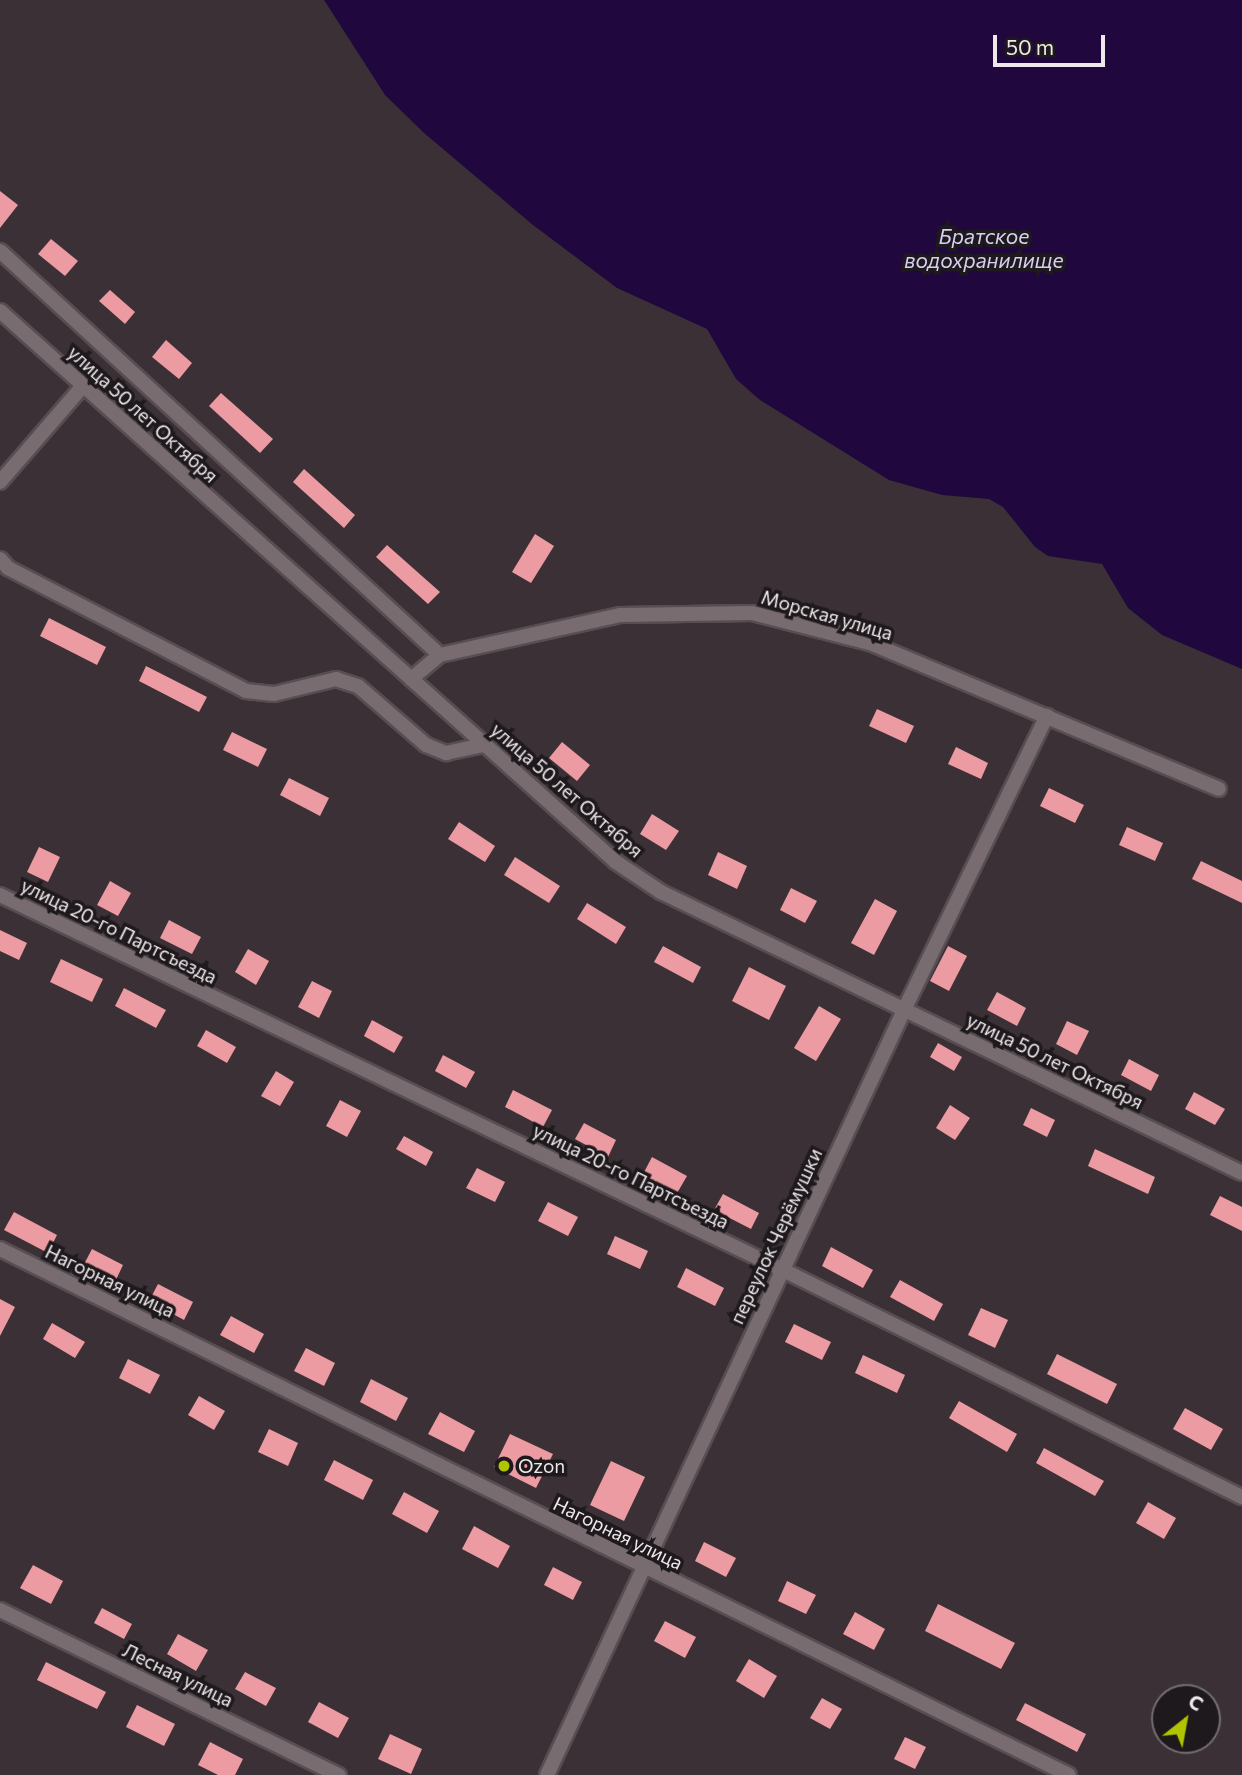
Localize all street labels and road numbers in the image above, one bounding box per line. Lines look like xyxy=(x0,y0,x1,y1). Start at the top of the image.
street label: улица 50 лет Октября xyxy=(64,341,222,487)
street label: Морская улица xyxy=(759,585,895,645)
street label: улица 50 лет Октября xyxy=(487,718,647,862)
street label: улица 20-го Партсъезда xyxy=(17,874,221,988)
street label: улица 50 лет Октября xyxy=(963,1008,1147,1114)
street label: улица 20-го Партсъезда xyxy=(529,1119,733,1233)
street label: переулок Черёмушки xyxy=(725,1145,827,1327)
street label: Нагорная улица xyxy=(42,1240,178,1322)
street label: Нагорная улица xyxy=(550,1492,686,1574)
street label: Лесная улица xyxy=(119,1638,237,1712)

